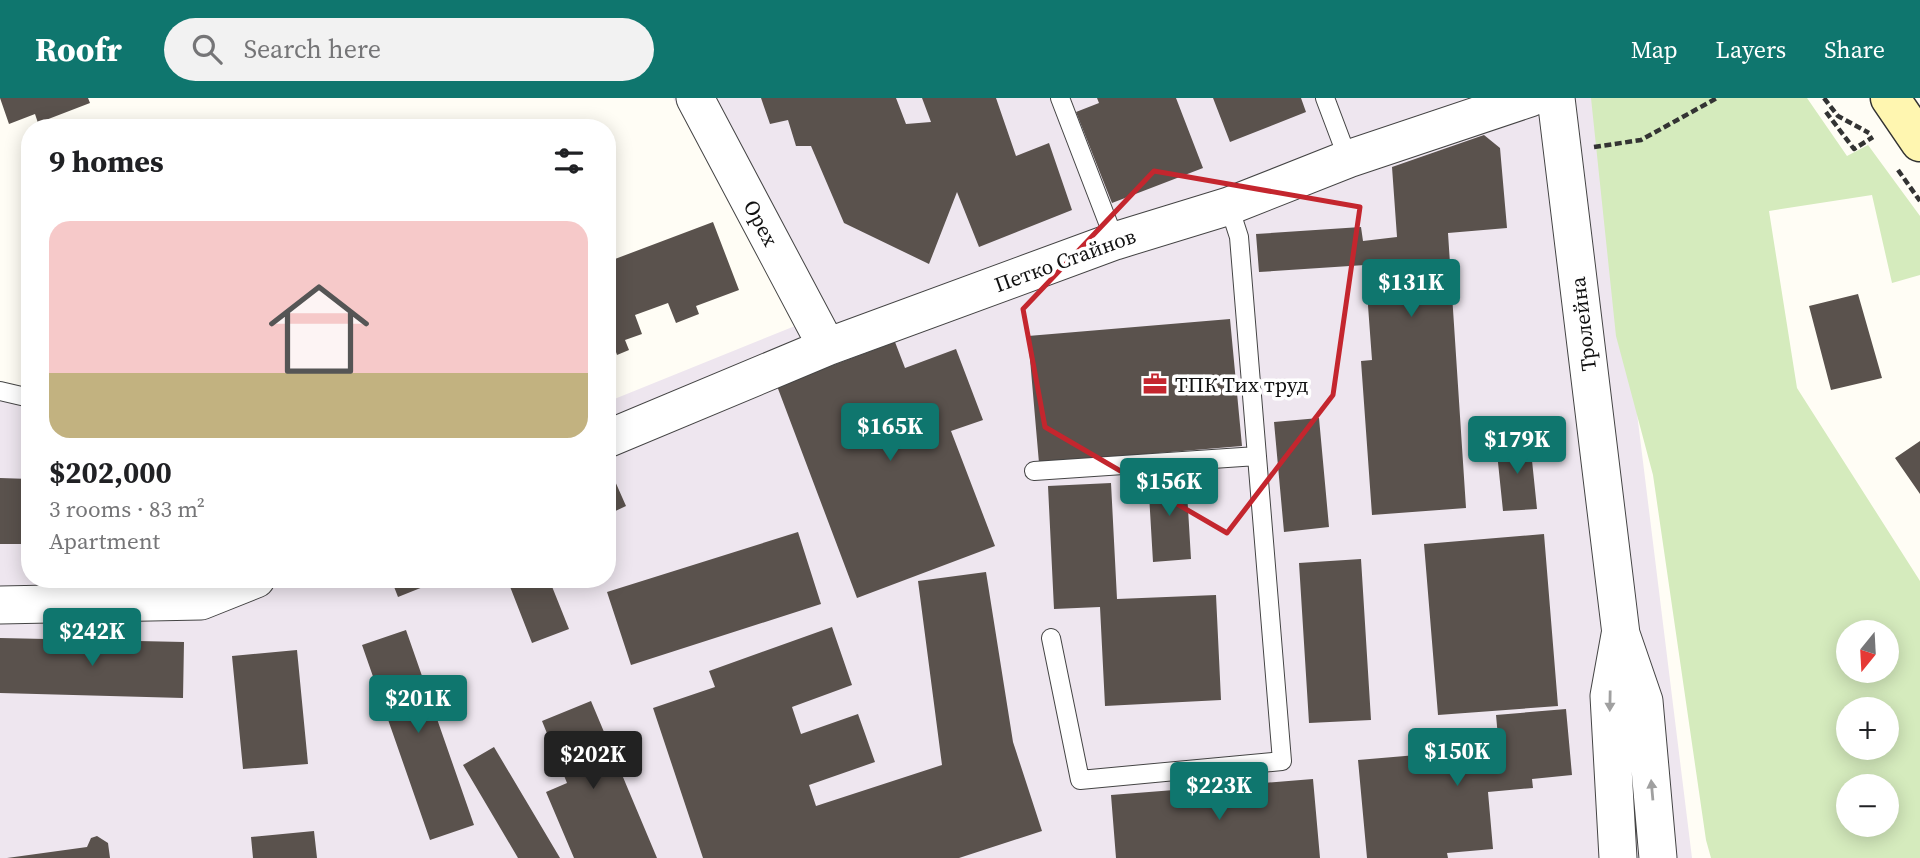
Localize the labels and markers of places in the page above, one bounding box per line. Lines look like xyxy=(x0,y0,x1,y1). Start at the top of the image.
pin: $131K xyxy=(1362,260,1460,319)
office icon: ТПК Тих труд xyxy=(1141,370,1169,398)
place label: ТПК Тих труд xyxy=(1175,370,1308,399)
pin: $165K xyxy=(841,404,939,463)
pin: $179K xyxy=(1468,416,1566,476)
pin: $156K xyxy=(1120,458,1218,518)
pin: $242K xyxy=(43,608,141,668)
pin: $201K xyxy=(369,676,467,735)
pin: $150K xyxy=(1408,728,1506,788)
pin: $202K xyxy=(544,732,642,791)
pin: $223K xyxy=(1170,762,1268,822)

